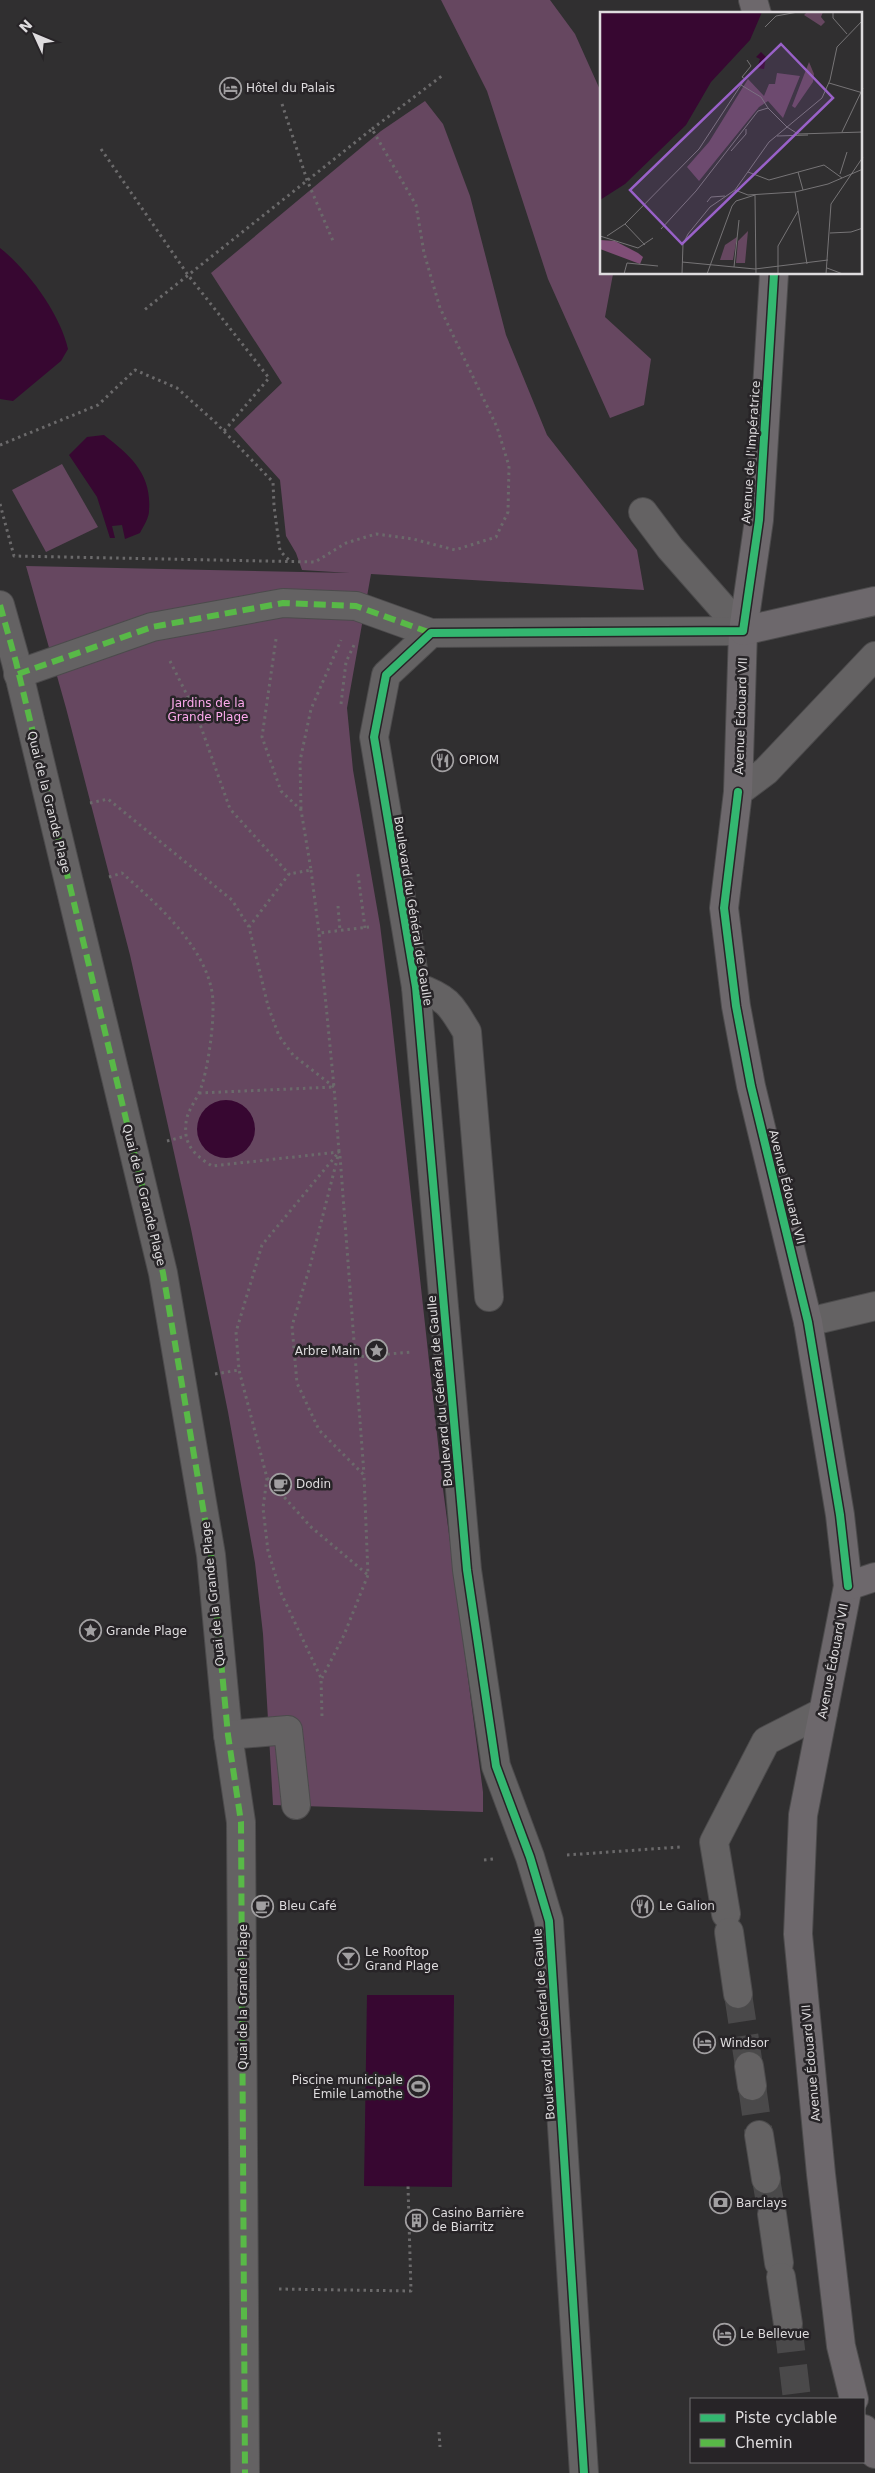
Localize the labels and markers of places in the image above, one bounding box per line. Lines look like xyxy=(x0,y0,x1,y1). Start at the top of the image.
hotel icon: Hôtel du Palais xyxy=(218,76,242,100)
place label: Hôtel du Palais xyxy=(246,81,335,95)
restaurant icon: OPIOM xyxy=(431,748,455,772)
place label: OPIOM xyxy=(459,753,499,767)
place icon: Arbre Main xyxy=(364,1339,388,1363)
place label: Arbre Main xyxy=(295,1344,360,1358)
cafe icon: Dodin xyxy=(268,1472,292,1496)
place label: Dodin xyxy=(296,1477,331,1491)
place icon: Grande Plage xyxy=(78,1619,102,1643)
place label: Grande Plage xyxy=(106,1624,187,1638)
cafe icon: Bleu Café xyxy=(251,1894,275,1918)
restaurant icon: Le Galion xyxy=(631,1894,655,1918)
place label: Bleu Café xyxy=(279,1899,337,1913)
place label: Le Galion xyxy=(659,1899,715,1913)
place label: Le Rooftop Grand Plage xyxy=(365,1945,439,1973)
bar icon: Le Rooftop Grand Plage xyxy=(337,1947,361,1971)
hotel icon: Windsor xyxy=(692,2031,716,2055)
place label: Windsor xyxy=(720,2036,769,2050)
place label: Piscine municipale Émile Lamothe xyxy=(292,2073,403,2101)
sports icon: Piscine municipale Émile Lamothe xyxy=(407,2075,431,2099)
bank icon: Barclays xyxy=(708,2191,732,2215)
place label: Barclays xyxy=(736,2196,787,2210)
place label: Casino Barrière de Biarritz xyxy=(432,2206,524,2234)
building icon: Casino Barrière de Biarritz xyxy=(404,2208,428,2232)
hotel icon: Le Bellevue xyxy=(712,2322,736,2346)
place label: Le Bellevue xyxy=(740,2327,809,2341)

